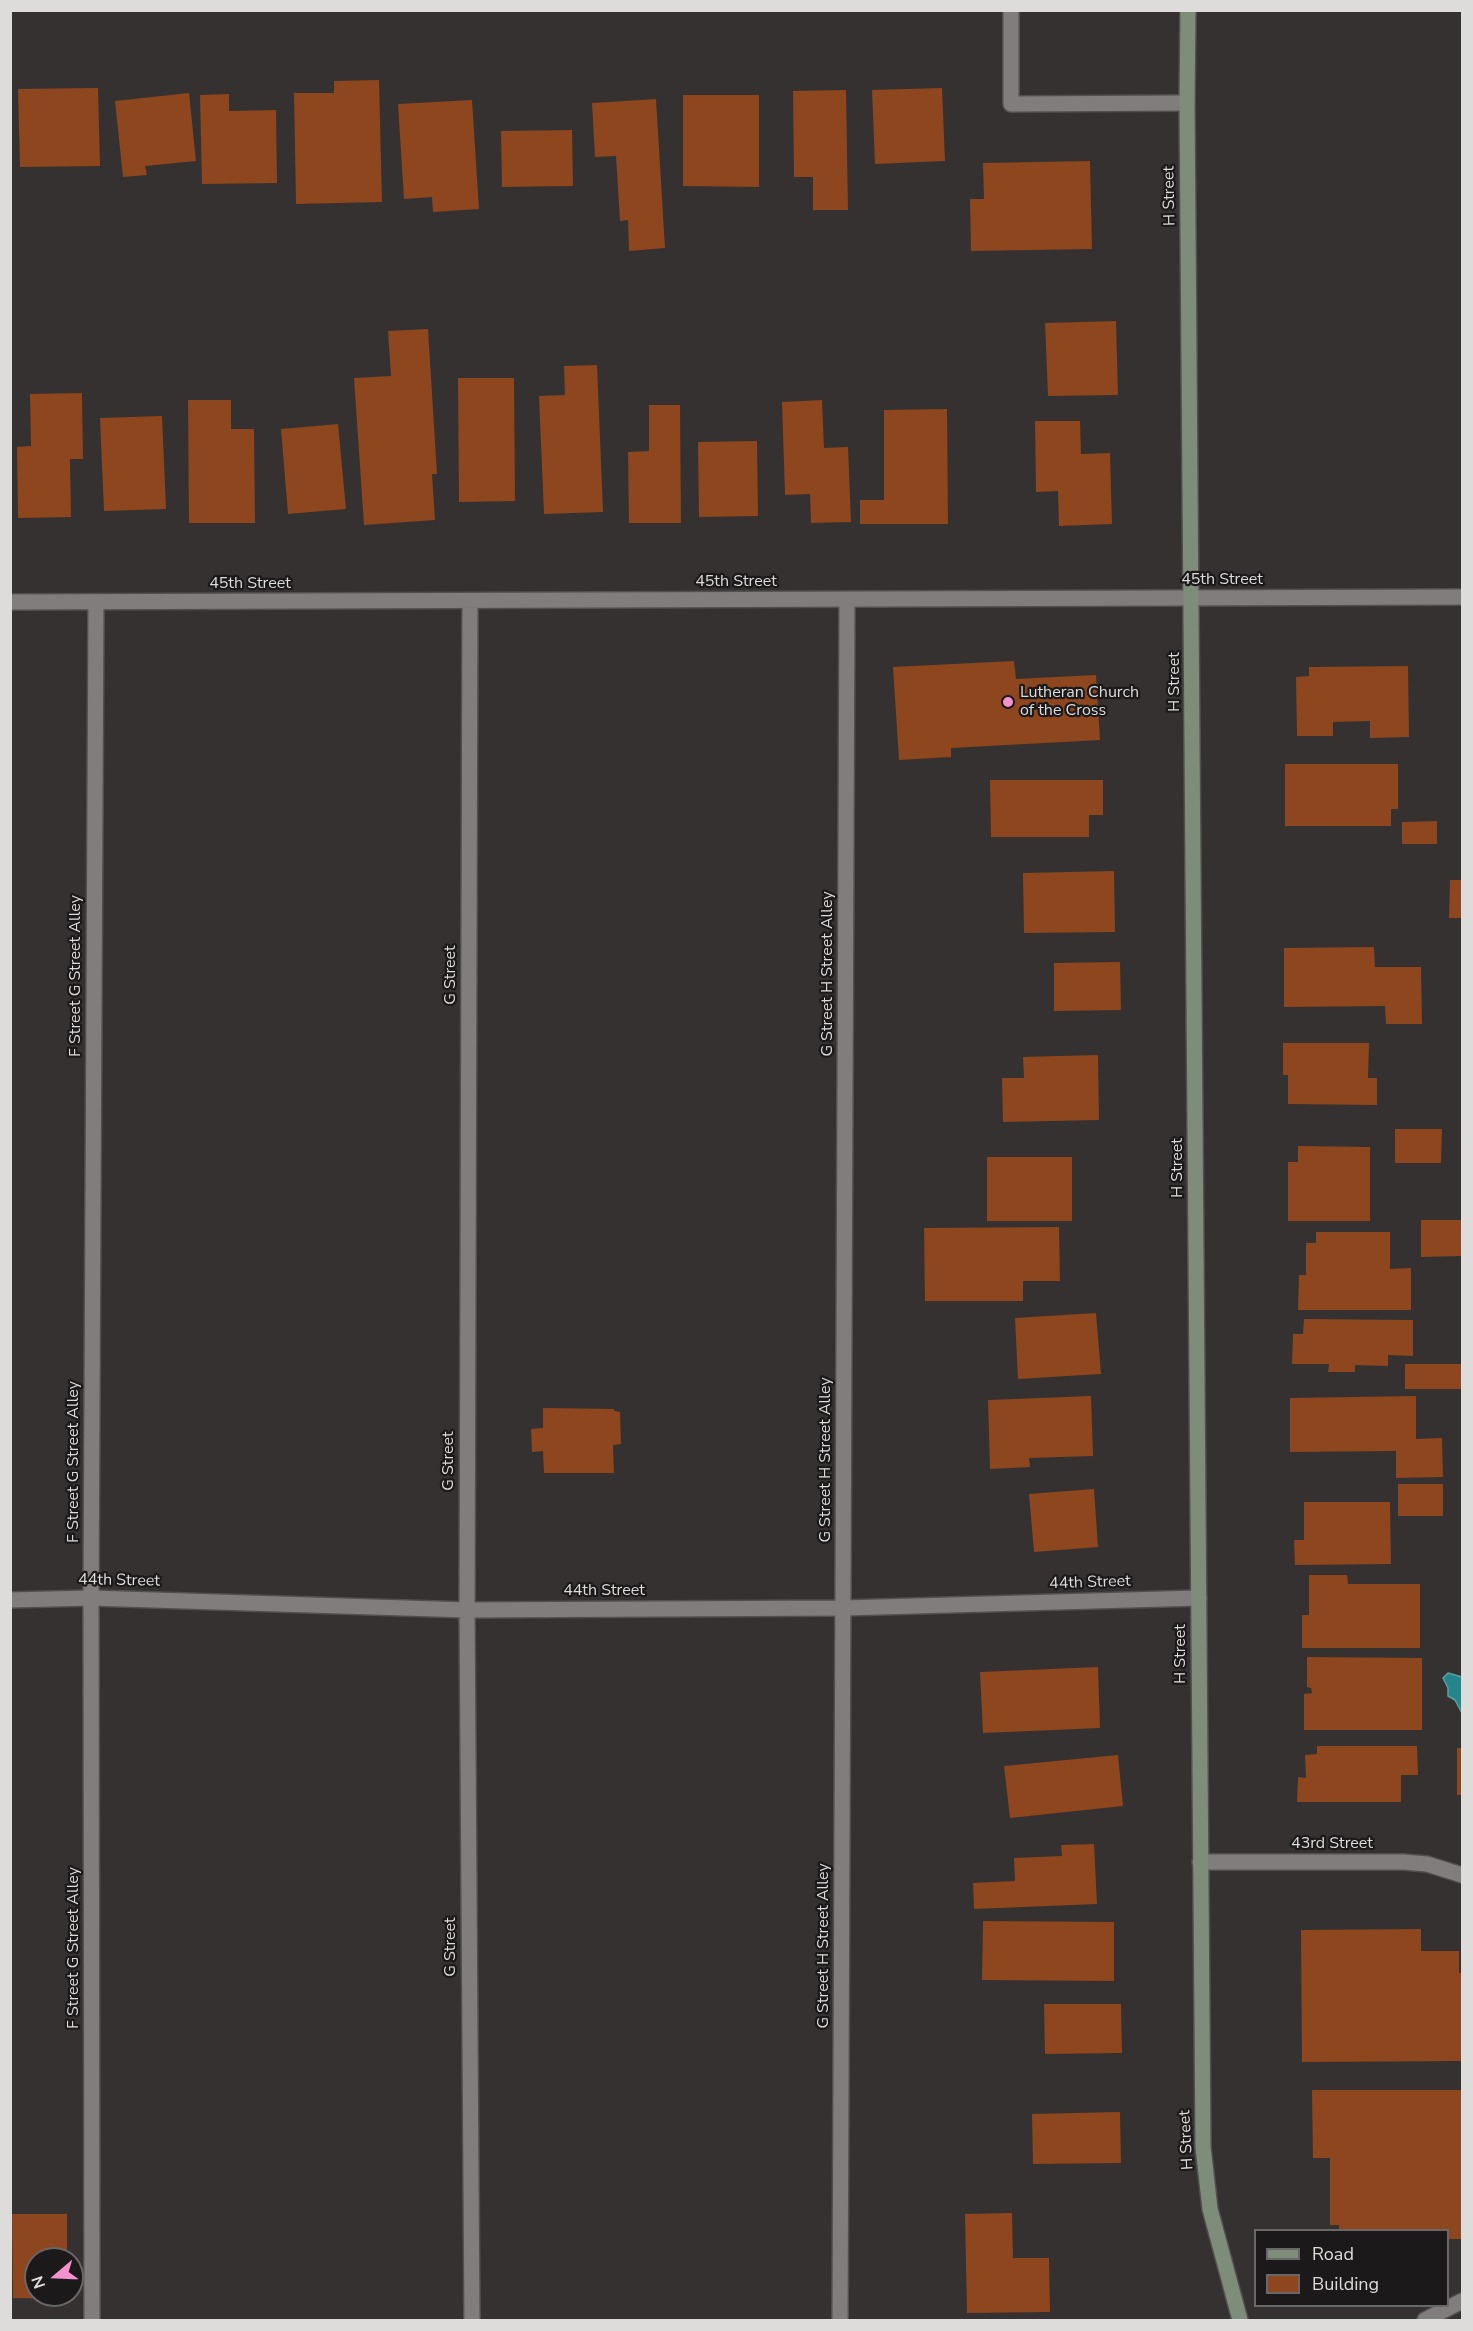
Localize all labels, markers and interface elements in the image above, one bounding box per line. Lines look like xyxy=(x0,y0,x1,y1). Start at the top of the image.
street label: H Street xyxy=(1160,166,1180,226)
street label: 45th Street xyxy=(1181,570,1263,590)
street label: 45th Street xyxy=(695,572,777,592)
street label: 45th Street xyxy=(209,574,291,594)
street label: H Street xyxy=(1165,652,1185,712)
place label: Lutheran Church of the Cross xyxy=(1020,683,1139,721)
marker: Lutheran Church of the Cross xyxy=(1001,695,1015,709)
street label: G Street H Street Alley xyxy=(818,891,838,1057)
street label: F Street G Street Alley xyxy=(66,895,86,1057)
street label: G Street xyxy=(441,945,461,1005)
street label: H Street xyxy=(1168,1138,1188,1198)
street label: G Street H Street Alley xyxy=(816,1377,836,1543)
street label: F Street G Street Alley xyxy=(64,1381,84,1543)
street label: G Street xyxy=(439,1431,459,1491)
street label: 44th Street xyxy=(78,1571,160,1591)
street label: 44th Street xyxy=(1049,1572,1131,1594)
street label: 44th Street xyxy=(563,1581,645,1601)
street label: H Street xyxy=(1171,1624,1191,1684)
street label: 43rd Street xyxy=(1291,1834,1373,1854)
street label: G Street H Street Alley xyxy=(814,1863,834,2029)
street label: F Street G Street Alley xyxy=(64,1867,84,2029)
street label: G Street xyxy=(441,1917,461,1977)
street label: H Street xyxy=(1176,2110,1198,2170)
legend xyxy=(1254,2229,1449,2307)
text: Road xyxy=(1312,2242,1354,2266)
north arrow xyxy=(24,2247,84,2307)
text: Building xyxy=(1312,2272,1379,2296)
text: N xyxy=(27,2273,51,2291)

